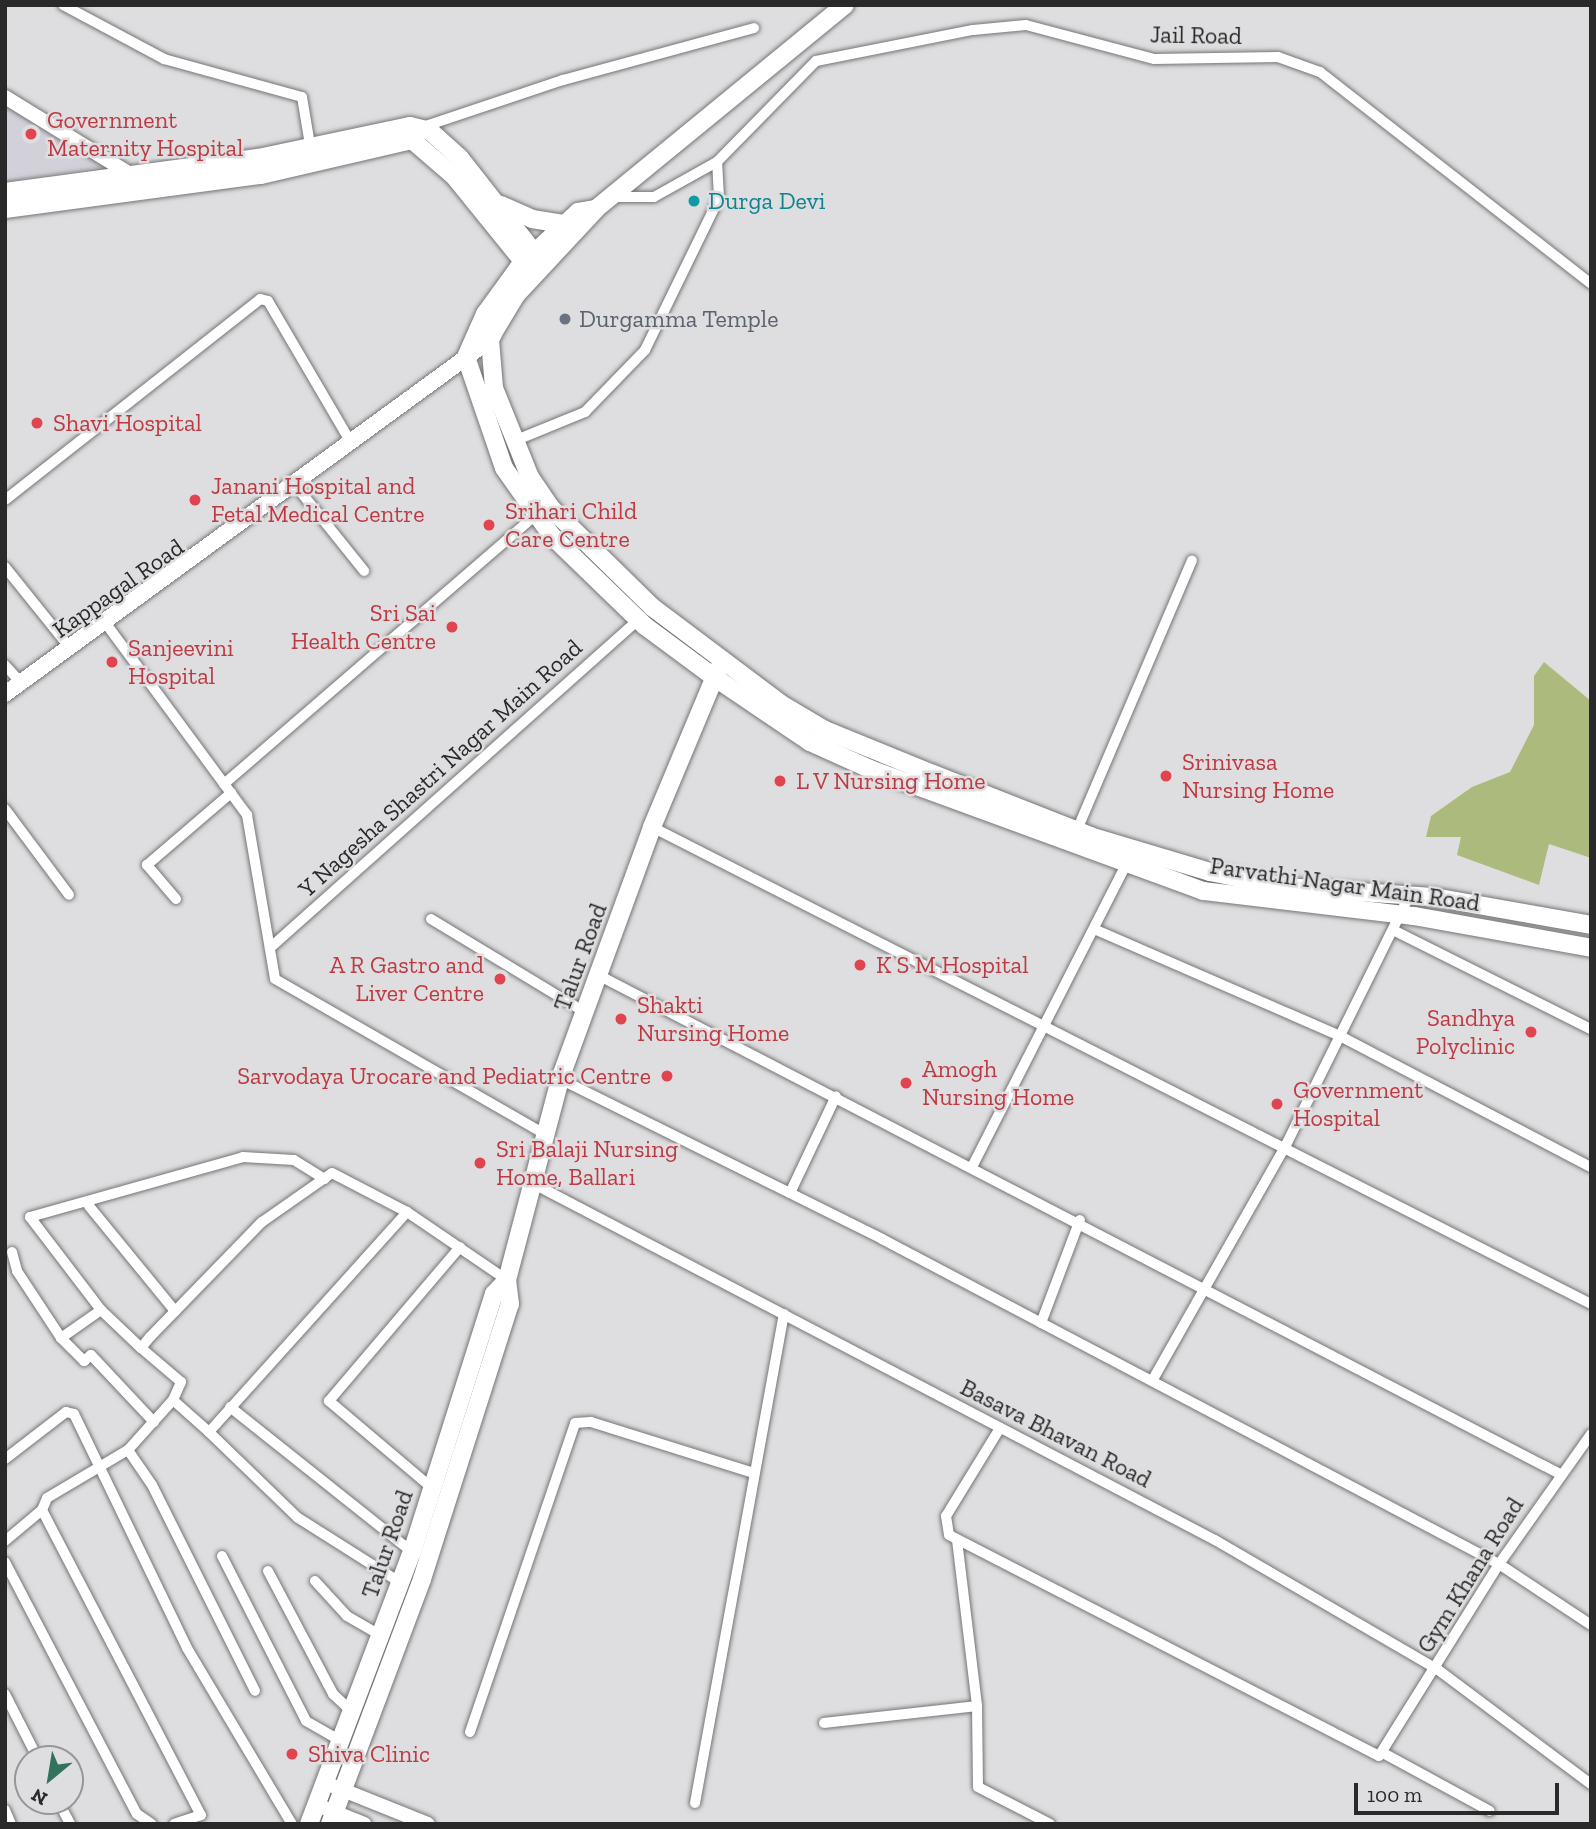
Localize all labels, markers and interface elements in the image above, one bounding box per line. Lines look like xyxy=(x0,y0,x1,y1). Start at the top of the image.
street label: Jail Road xyxy=(1150,20,1242,50)
place label: Government Maternity Hospital xyxy=(47,106,244,162)
marker: Government Maternity Hospital xyxy=(21,124,41,144)
place label: Durga Devi xyxy=(708,187,825,215)
marker: Durga Devi xyxy=(686,193,702,209)
place label: Durgamma Temple xyxy=(579,305,779,333)
marker: Durgamma Temple xyxy=(557,311,573,327)
place label: Shavi Hospital xyxy=(53,409,202,437)
marker: Shavi Hospital xyxy=(27,413,47,433)
place label: Janani Hospital and Fetal Medical Centre xyxy=(211,472,425,528)
marker: Janani Hospital and Fetal Medical Centre xyxy=(185,490,205,510)
place label: Srihari Child Care Centre xyxy=(505,497,637,553)
marker: Srihari Child Care Centre xyxy=(479,515,499,535)
street label: Kappagal Road xyxy=(47,532,189,644)
place label: Sri Sai Health Centre xyxy=(291,599,436,655)
marker: Sri Sai Health Centre xyxy=(442,617,462,637)
street label: Y Nagesha Shastri Nagar Main Road xyxy=(292,633,588,903)
place label: Sanjeevini Hospital xyxy=(128,634,234,690)
marker: Sanjeevini Hospital xyxy=(102,652,122,672)
place label: Srinivasa Nursing Home xyxy=(1182,748,1334,804)
marker: Srinivasa Nursing Home xyxy=(1156,766,1176,786)
place label: L V Nursing Home xyxy=(796,767,988,795)
marker: L V Nursing Home xyxy=(770,771,790,791)
street label: Parvathi Nagar Main Road xyxy=(1208,851,1482,917)
street label: Talur Road xyxy=(547,899,613,1015)
place label: A R Gastro and Liver Centre xyxy=(329,951,484,1007)
place label: K S M Hospital xyxy=(876,951,1029,979)
marker: K S M Hospital xyxy=(850,955,870,975)
marker: A R Gastro and Liver Centre xyxy=(490,969,510,989)
place label: Shakti Nursing Home xyxy=(637,991,789,1047)
place label: Sandhya Polyclinic xyxy=(1416,1004,1515,1060)
marker: Shakti Nursing Home xyxy=(611,1009,631,1029)
marker: Sandhya Polyclinic xyxy=(1521,1022,1541,1042)
place label: Amogh Nursing Home xyxy=(922,1055,1074,1111)
place label: Sarvodaya Urocare and Pediatric Centre xyxy=(237,1062,651,1090)
marker: Sarvodaya Urocare and Pediatric Centre xyxy=(657,1066,677,1086)
marker: Amogh Nursing Home xyxy=(896,1073,916,1093)
place label: Government Hospital xyxy=(1293,1076,1423,1132)
marker: Government Hospital xyxy=(1267,1094,1287,1114)
place label: Sri Balaji Nursing Home, Ballari xyxy=(496,1135,678,1191)
marker: Sri Balaji Nursing Home, Ballari xyxy=(470,1153,490,1173)
street label: Basava Bhavan Road xyxy=(956,1372,1156,1494)
street label: Talur Road xyxy=(355,1486,419,1602)
street label: Gym Khana Road xyxy=(1411,1492,1529,1658)
place label: Shiva Clinic xyxy=(308,1740,430,1768)
marker: Shiva Clinic xyxy=(282,1744,302,1764)
north arrow xyxy=(14,1745,84,1815)
scale bar xyxy=(1358,1770,1563,1814)
text: 100 m xyxy=(1367,1782,1422,1807)
text: N xyxy=(27,1783,51,1810)

